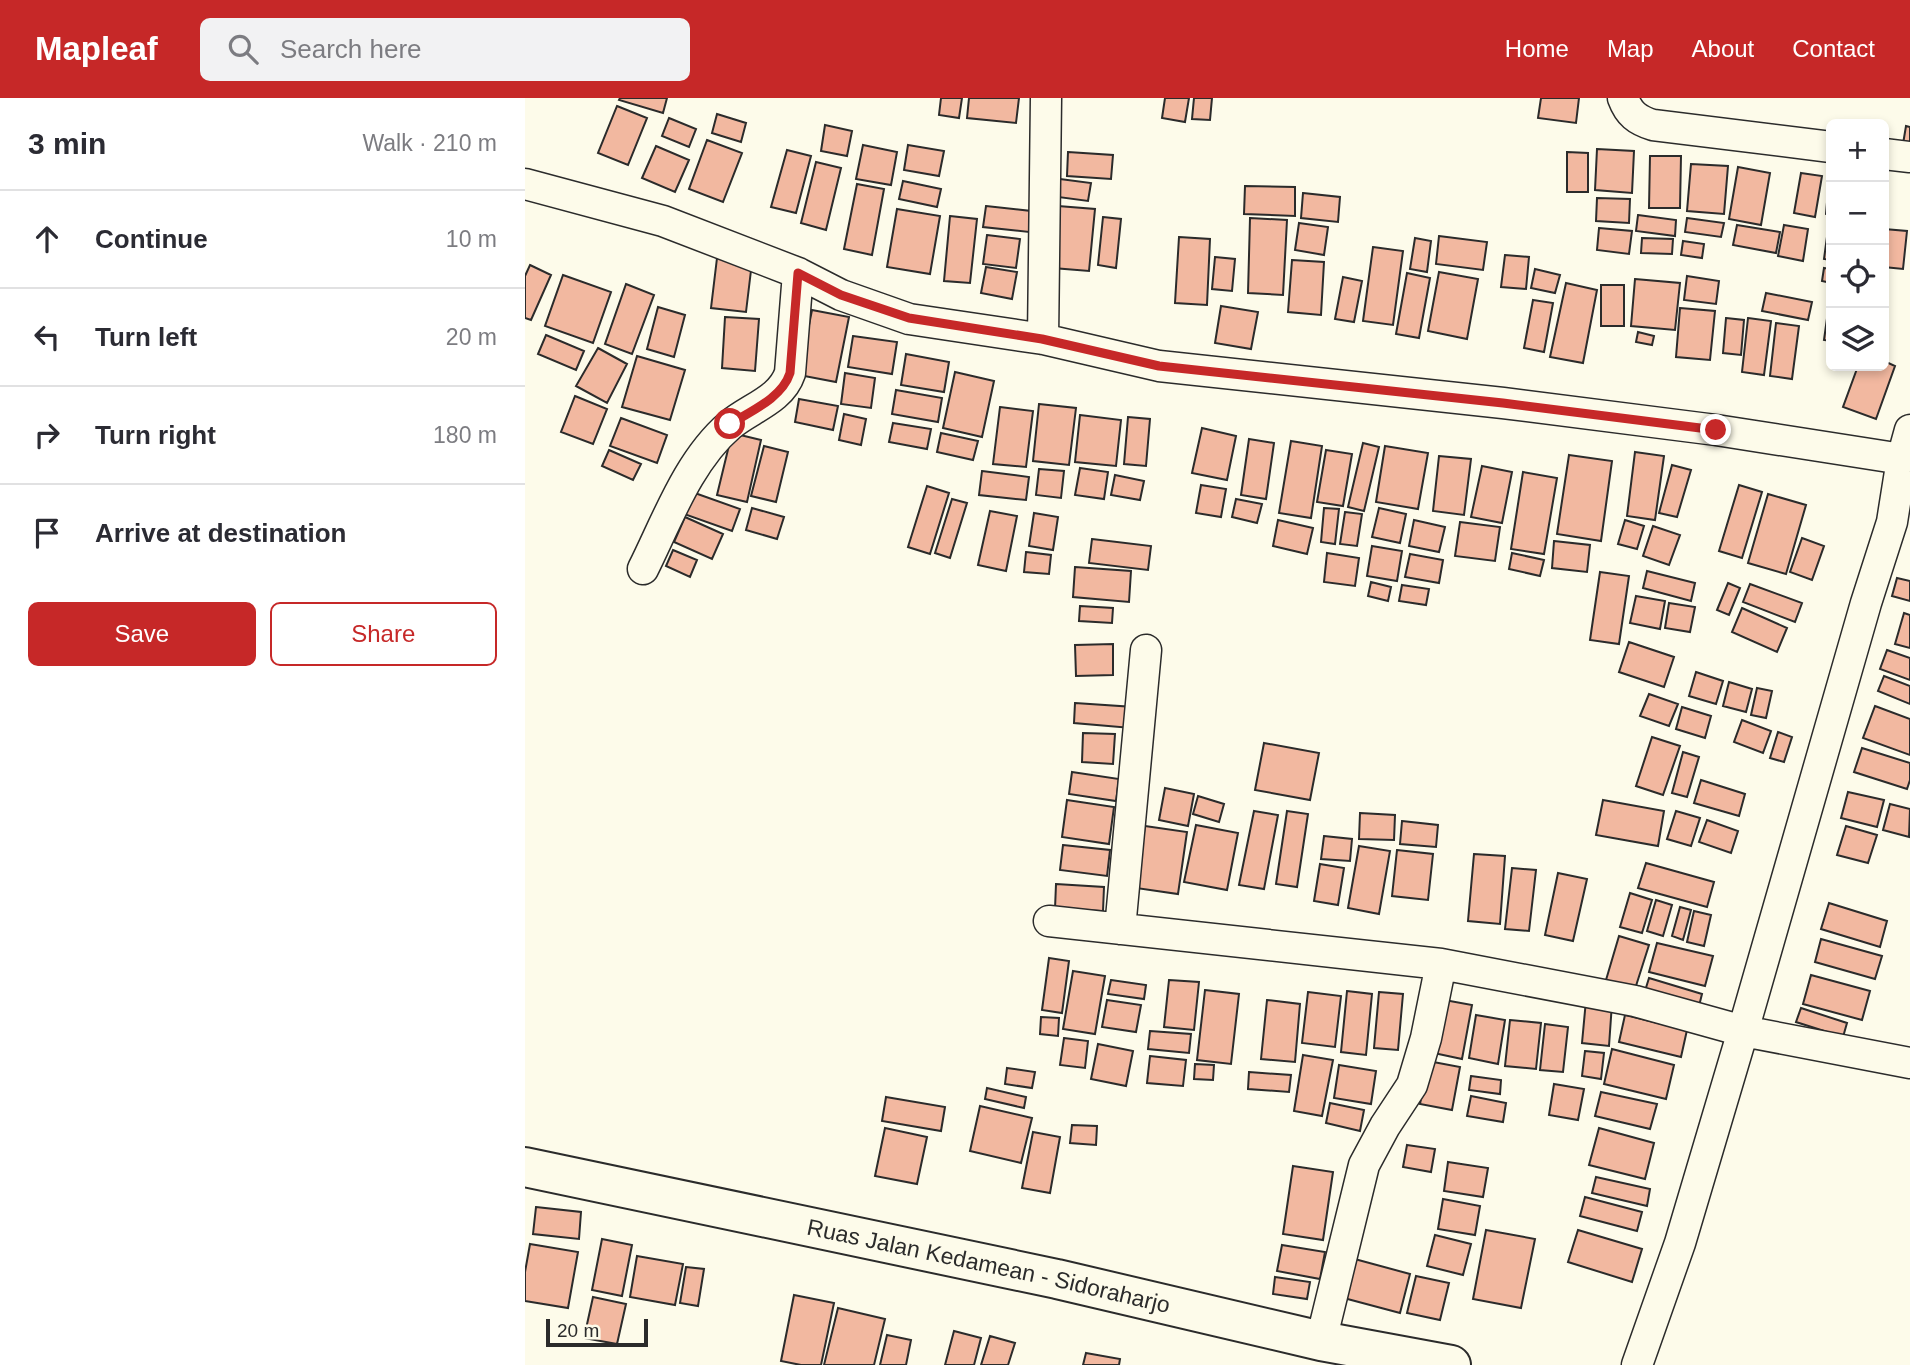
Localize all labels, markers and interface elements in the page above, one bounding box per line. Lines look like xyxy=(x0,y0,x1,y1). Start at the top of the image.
search box xyxy=(200,18,690,81)
text: Mapleaf xyxy=(35,30,158,67)
icon: search xyxy=(224,30,262,68)
text: Search here xyxy=(280,34,422,64)
text: Home xyxy=(1505,35,1569,62)
text: Map xyxy=(1607,35,1654,62)
text: About xyxy=(1692,35,1754,62)
text: Contact xyxy=(1792,35,1875,62)
map controls xyxy=(1826,119,1889,371)
button: + xyxy=(1826,119,1889,182)
text: 3 min xyxy=(28,127,106,160)
text: Walk · 210 m xyxy=(362,130,497,156)
button: − xyxy=(1826,182,1889,245)
icon: ahead xyxy=(28,220,66,258)
text: Continue xyxy=(95,224,208,254)
text: 10 m xyxy=(446,226,497,252)
button: locate xyxy=(1826,245,1889,308)
button: layers xyxy=(1826,308,1889,371)
icon: left xyxy=(28,318,66,356)
text: Turn left xyxy=(95,322,197,352)
text: 20 m xyxy=(446,324,497,350)
route start xyxy=(714,408,745,439)
route end xyxy=(1700,414,1731,445)
icon: right xyxy=(28,416,66,454)
text: Turn right xyxy=(95,420,216,450)
text: 180 m xyxy=(433,422,497,448)
icon: arrive xyxy=(28,514,66,552)
text: Arrive at destination xyxy=(95,518,346,548)
button: Save xyxy=(28,602,256,666)
button: Share xyxy=(270,602,497,666)
street label: Ruas Jalan Kedamean - Sidoraharjo xyxy=(805,1214,1173,1318)
scale bar xyxy=(546,1316,647,1348)
text: 20 m xyxy=(557,1320,599,1341)

